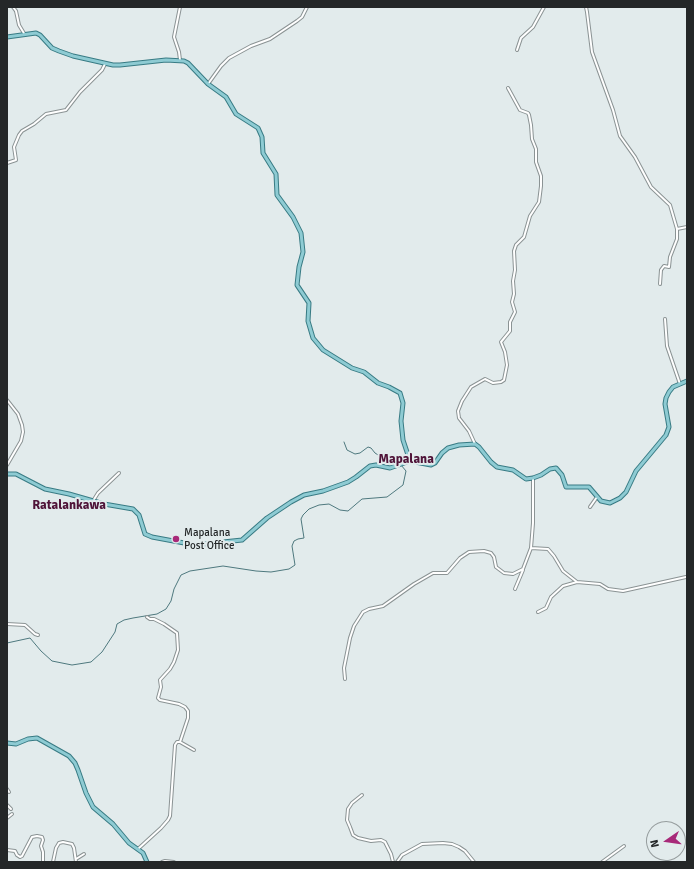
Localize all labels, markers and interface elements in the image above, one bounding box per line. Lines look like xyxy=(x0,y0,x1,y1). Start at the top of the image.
district label: Mapalana xyxy=(378,452,434,468)
district label: Ratalankawa xyxy=(32,498,106,514)
place label: Mapalana Post Office xyxy=(184,526,234,552)
marker: Mapalana Post Office xyxy=(171,534,181,544)
north arrow xyxy=(646,821,686,861)
text: N xyxy=(648,838,662,849)

